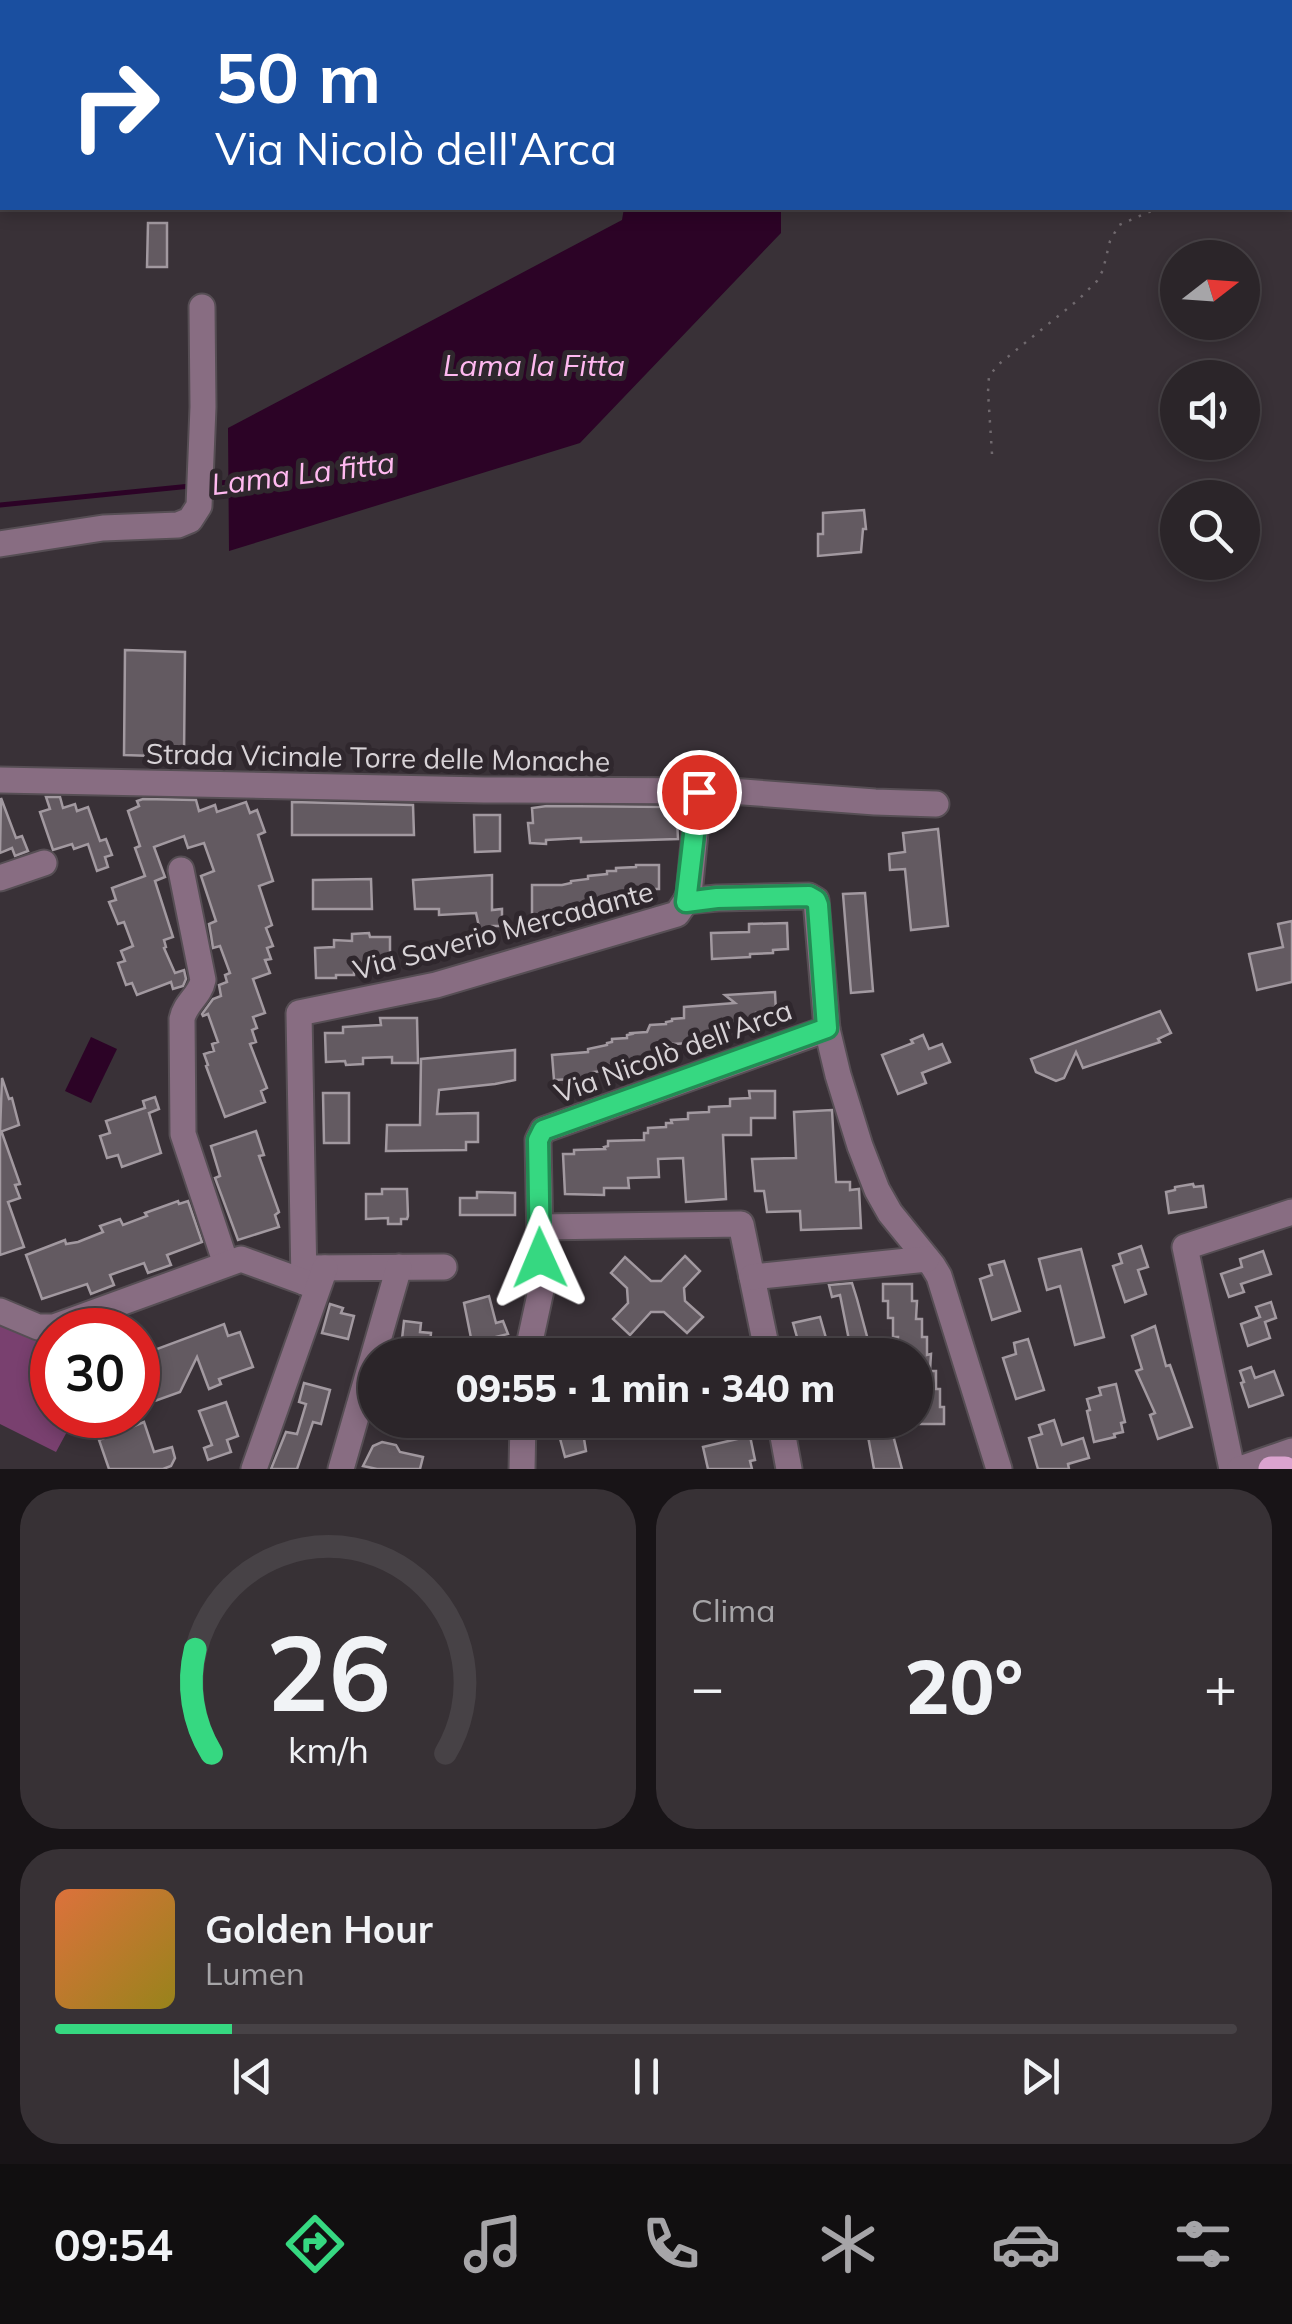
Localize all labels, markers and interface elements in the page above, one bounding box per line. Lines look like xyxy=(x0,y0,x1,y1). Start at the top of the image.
text: 50 m xyxy=(215,33,381,121)
icon: right xyxy=(50,40,180,170)
text: Via Nicolò dell'Arca xyxy=(215,120,617,176)
north arrow xyxy=(1160,240,1260,340)
map controls xyxy=(1160,240,1260,580)
water label: Lama la Fitta xyxy=(443,346,625,384)
button: sound xyxy=(1160,360,1260,460)
water label: Lama La fitta xyxy=(209,443,397,503)
button: search xyxy=(1160,480,1260,580)
street label: Strada Vicinale Torre delle Monache xyxy=(146,735,610,779)
pin xyxy=(657,750,742,835)
icon: arrive xyxy=(672,765,727,820)
street label: Via Saverio Mercadante xyxy=(349,873,657,987)
street label: Via Nicolò dell'Arca xyxy=(550,992,796,1110)
position arrow xyxy=(488,1206,592,1310)
speed limit sign: 30 xyxy=(30,1308,160,1438)
text: 09:55 · 1 min · 340 m xyxy=(456,1364,835,1412)
text: Clima xyxy=(691,1590,775,1630)
text: 26 xyxy=(266,1606,390,1737)
text: 20° xyxy=(905,1639,1023,1733)
text: − xyxy=(691,1652,724,1721)
text: + xyxy=(1204,1652,1237,1721)
text: km/h xyxy=(288,1727,368,1772)
text: Golden Hour xyxy=(205,1905,433,1953)
text: Lumen xyxy=(205,1953,305,1993)
icon: previous xyxy=(225,2049,280,2104)
icon: pause xyxy=(619,2049,674,2104)
icon: next xyxy=(1013,2049,1068,2104)
icon: directions xyxy=(280,2209,350,2279)
icon: music xyxy=(458,2209,528,2279)
icon: phone xyxy=(636,2209,706,2279)
icon: climate xyxy=(813,2209,883,2279)
icon: car xyxy=(991,2209,1061,2279)
icon: filters xyxy=(1168,2209,1238,2279)
text: 09:54 xyxy=(54,2216,173,2272)

